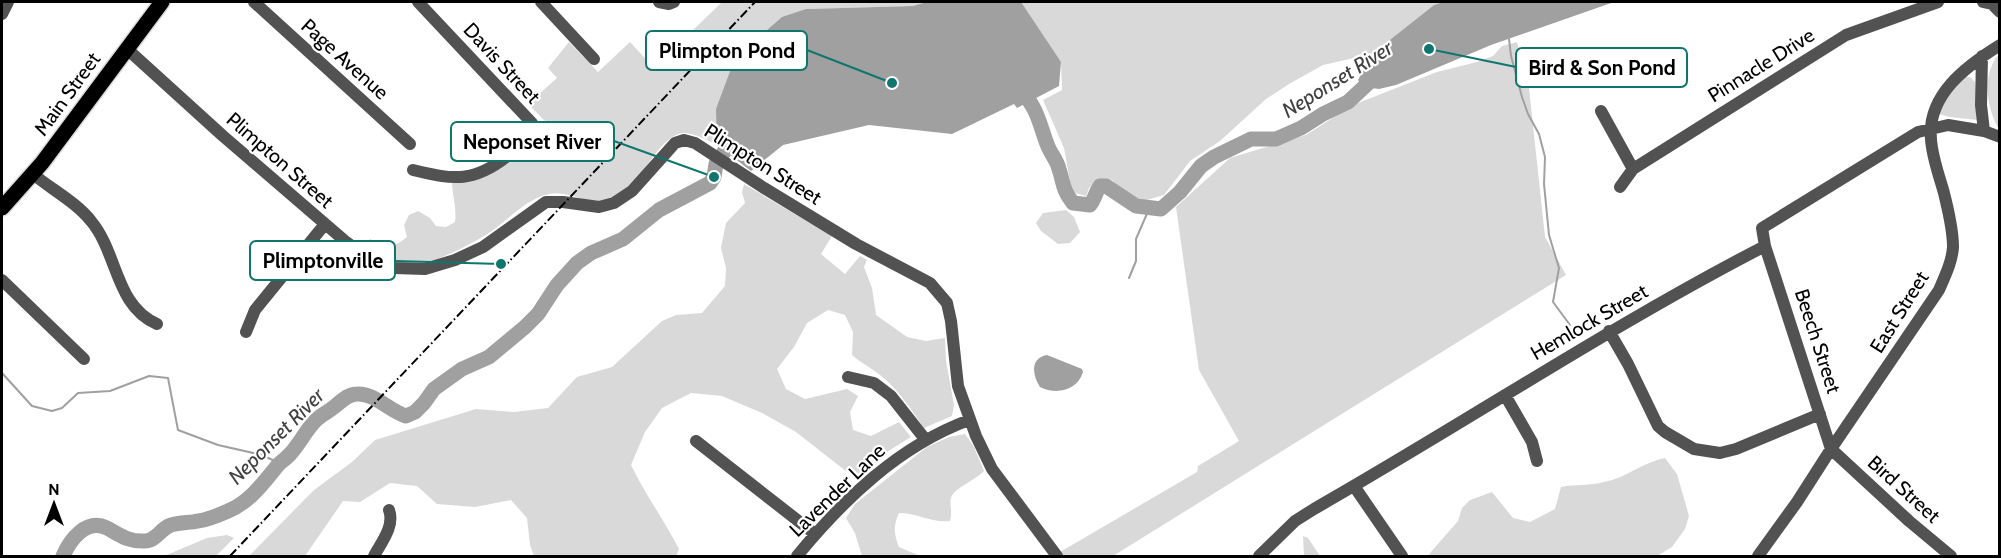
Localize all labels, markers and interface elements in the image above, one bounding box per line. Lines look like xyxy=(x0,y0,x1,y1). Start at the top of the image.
street label: Page Avenue xyxy=(297,14,393,104)
street label: Davis Street xyxy=(458,18,546,109)
street label: Pinnacle Drive xyxy=(1703,23,1819,107)
callout: Plimpton Pond xyxy=(646,31,807,70)
water label: Neponset River xyxy=(1277,34,1398,123)
text: Plimpton Pond xyxy=(659,38,795,63)
street label: Main Street xyxy=(29,47,105,140)
callout: Bird & Son Pond xyxy=(1516,48,1687,87)
text: Bird & Son Pond xyxy=(1528,55,1676,80)
street label: Plimpton Street xyxy=(222,107,338,213)
street label: Plimpton Street xyxy=(700,118,826,210)
callout: Neponset River xyxy=(451,122,614,161)
text: Neponset River xyxy=(463,129,601,154)
callout: Plimptonville xyxy=(250,241,395,280)
text: Plimptonville xyxy=(263,248,384,273)
street label: East Street xyxy=(1865,267,1934,357)
street label: Hemlock Street xyxy=(1526,279,1652,365)
street label: Beech Street xyxy=(1790,286,1846,396)
water label: Neponset River xyxy=(223,382,330,489)
street label: Lavender Lane xyxy=(784,438,890,542)
street label: Bird Street xyxy=(1863,450,1945,528)
north arrow xyxy=(24,474,84,534)
text: N xyxy=(48,480,60,499)

